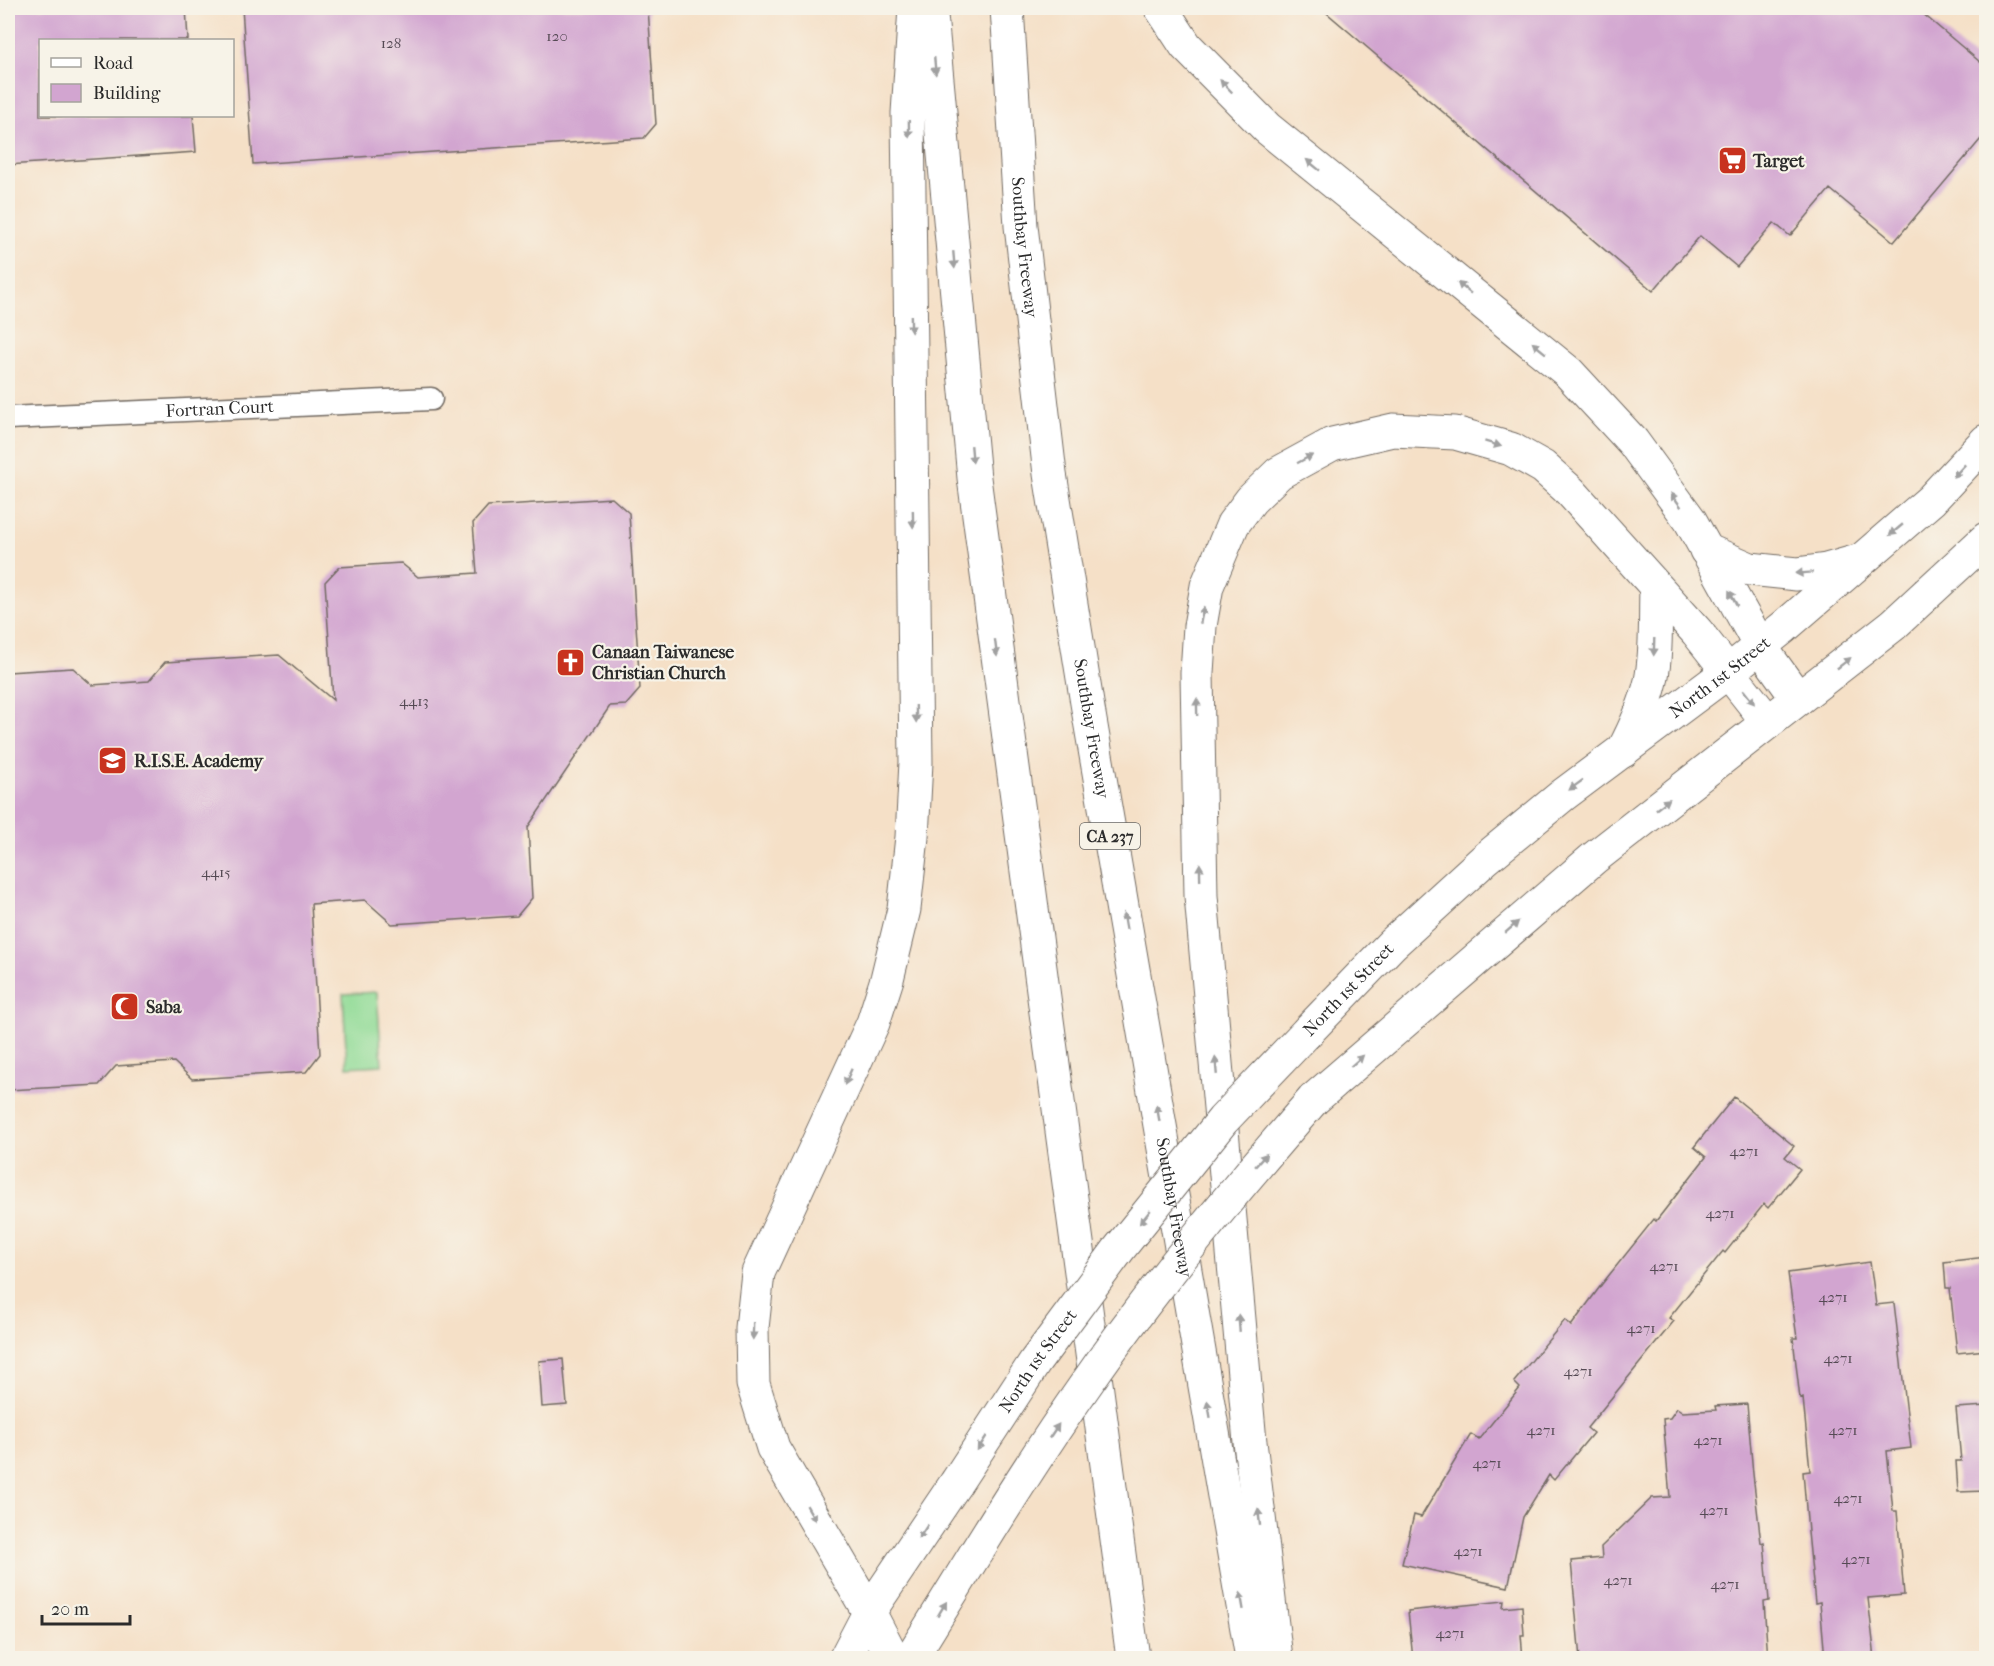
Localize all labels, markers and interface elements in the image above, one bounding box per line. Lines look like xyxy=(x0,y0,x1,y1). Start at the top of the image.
house number: 120 xyxy=(546,27,568,45)
house number: 128 xyxy=(381,34,401,52)
legend xyxy=(39,39,234,117)
text: Road xyxy=(93,53,133,74)
one-way arrow xyxy=(930,56,940,75)
one-way arrow xyxy=(1219,80,1233,94)
text: Building xyxy=(93,83,161,104)
one-way arrow xyxy=(904,119,914,138)
supermarket icon: Target xyxy=(1716,145,1748,177)
place label: Target xyxy=(1752,151,1805,172)
one-way arrow xyxy=(1305,160,1320,172)
street label: Southbay Freeway xyxy=(1007,176,1042,320)
one-way arrow xyxy=(949,250,959,269)
one-way arrow xyxy=(1456,281,1472,294)
one-way arrow xyxy=(906,314,916,333)
one-way arrow xyxy=(1531,342,1547,355)
street label: Fortran Court xyxy=(165,396,275,422)
one-way arrow xyxy=(1484,440,1502,449)
one-way arrow xyxy=(967,445,977,464)
one-way arrow xyxy=(1297,454,1314,464)
one-way arrow xyxy=(1952,463,1966,478)
one-way arrow xyxy=(1670,493,1682,509)
one-way arrow xyxy=(908,509,918,528)
one-way arrow xyxy=(1889,523,1904,536)
one-way arrow xyxy=(1795,568,1814,577)
one-way arrow xyxy=(1728,589,1738,606)
one-way arrow xyxy=(1198,605,1207,624)
street label: North 1st Street xyxy=(1666,632,1775,723)
one-way arrow xyxy=(1649,637,1659,656)
one-way arrow xyxy=(991,638,1001,657)
place label: Canaan Taiwanese Christian Church xyxy=(592,642,734,684)
church icon: Canaan Taiwanese Christian Church xyxy=(555,646,587,678)
street label: Southbay Freeway xyxy=(1069,657,1114,802)
one-way arrow xyxy=(1836,657,1852,670)
one-way arrow xyxy=(1742,689,1755,705)
house number: 4413 xyxy=(399,692,429,710)
one-way arrow xyxy=(1192,697,1202,716)
one-way arrow xyxy=(911,704,921,723)
school or university icon: R.I.S.E. Academy xyxy=(97,745,129,777)
place label: R.I.S.E. Academy xyxy=(134,751,265,772)
one-way arrow xyxy=(1569,779,1585,791)
one-way arrow xyxy=(1656,799,1671,811)
road number: CA 237 xyxy=(1080,823,1140,849)
one-way arrow xyxy=(1196,862,1205,881)
house number: 4415 xyxy=(201,863,231,881)
one-way arrow xyxy=(1120,911,1129,930)
one-way arrow xyxy=(1504,921,1520,934)
street label: North 1st Street xyxy=(1299,938,1399,1041)
mosque icon: Saba xyxy=(109,991,141,1023)
place label: Saba xyxy=(146,997,182,1018)
one-way arrow xyxy=(1349,1055,1364,1068)
one-way arrow xyxy=(1211,1057,1221,1076)
one-way arrow xyxy=(844,1068,853,1085)
one-way arrow xyxy=(1153,1103,1162,1122)
street label: Southbay Freeway xyxy=(1151,1136,1196,1280)
house number: 4271 xyxy=(1729,1142,1759,1160)
one-way arrow xyxy=(1254,1153,1267,1168)
house number: 4271 xyxy=(1705,1204,1735,1222)
one-way arrow xyxy=(1138,1209,1151,1225)
house number: 4271 xyxy=(1649,1257,1679,1275)
house number: 4271 xyxy=(1818,1288,1848,1306)
street label: North 1st Street xyxy=(995,1305,1082,1417)
one-way arrow xyxy=(1234,1313,1244,1332)
house number: 4271 xyxy=(1626,1319,1656,1337)
one-way arrow xyxy=(748,1322,757,1341)
house number: 4271 xyxy=(1823,1349,1853,1367)
house number: 4271 xyxy=(1563,1362,1593,1380)
one-way arrow xyxy=(1204,1399,1213,1418)
house number: 4271 xyxy=(1526,1421,1556,1439)
house number: 4271 xyxy=(1828,1421,1858,1439)
one-way arrow xyxy=(1048,1424,1060,1440)
house number: 4271 xyxy=(1693,1431,1723,1449)
one-way arrow xyxy=(976,1435,988,1451)
house number: 4271 xyxy=(1472,1454,1502,1472)
house number: 4271 xyxy=(1833,1489,1863,1507)
house number: 4271 xyxy=(1699,1501,1729,1519)
one-way arrow xyxy=(806,1505,816,1522)
one-way arrow xyxy=(1254,1507,1264,1526)
one-way arrow xyxy=(917,1523,929,1539)
house number: 4271 xyxy=(1453,1542,1483,1560)
house number: 4271 xyxy=(1841,1550,1871,1568)
house number: 4271 xyxy=(1603,1571,1633,1589)
house number: 4271 xyxy=(1710,1575,1740,1593)
scale bar xyxy=(42,1588,130,1626)
one-way arrow xyxy=(1237,1591,1246,1610)
text: 20 m xyxy=(51,1599,89,1620)
one-way arrow xyxy=(937,1600,947,1617)
house number: 4271 xyxy=(1435,1624,1465,1642)

